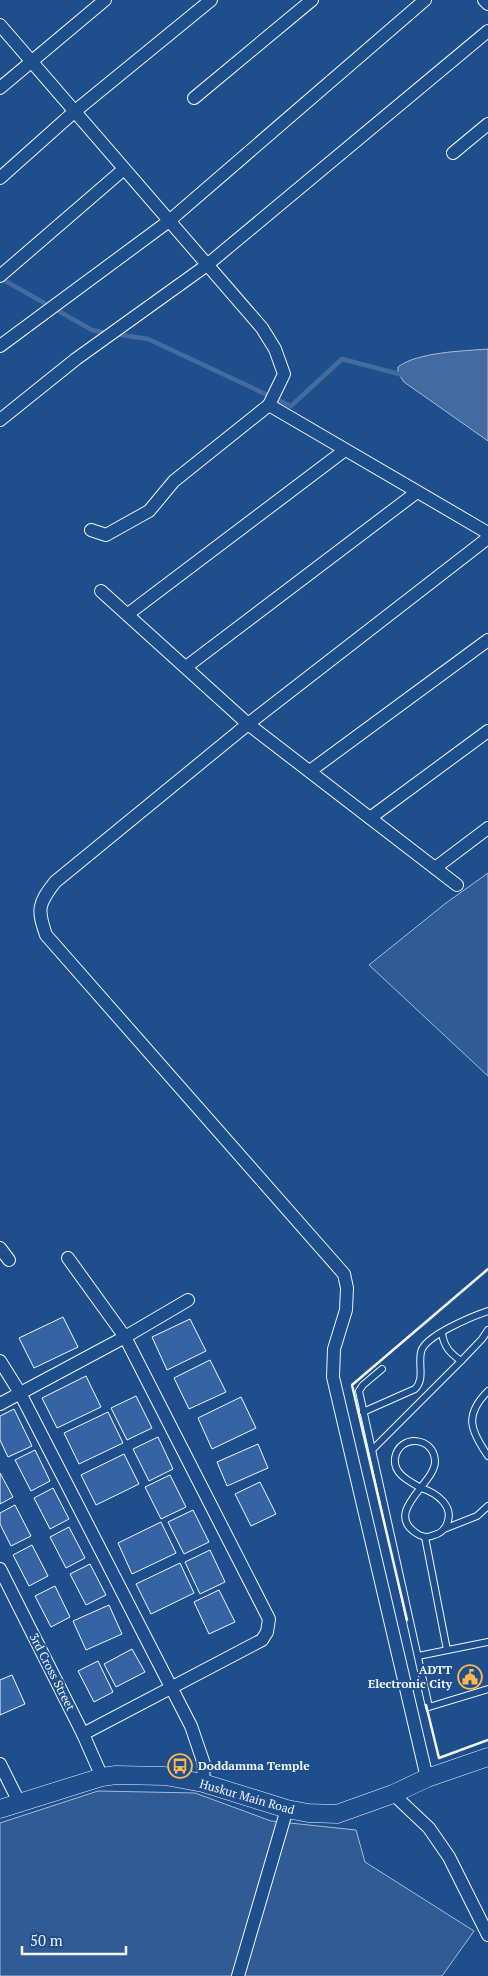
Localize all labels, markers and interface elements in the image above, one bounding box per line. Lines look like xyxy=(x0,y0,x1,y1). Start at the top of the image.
street label: 3rd Cross Street xyxy=(26,1631,79,1713)
place label: ADTT Electronic City xyxy=(368,1662,453,1691)
public building icon: ADTT Electronic City xyxy=(457,1664,483,1690)
bus stop icon: Doddamma Temple xyxy=(167,1753,193,1779)
place label: Doddamma Temple xyxy=(198,1758,310,1773)
street label: Huskur Main Road xyxy=(198,1776,297,1817)
scale bar xyxy=(22,1924,126,1956)
text: 50 m xyxy=(30,1930,63,1950)

